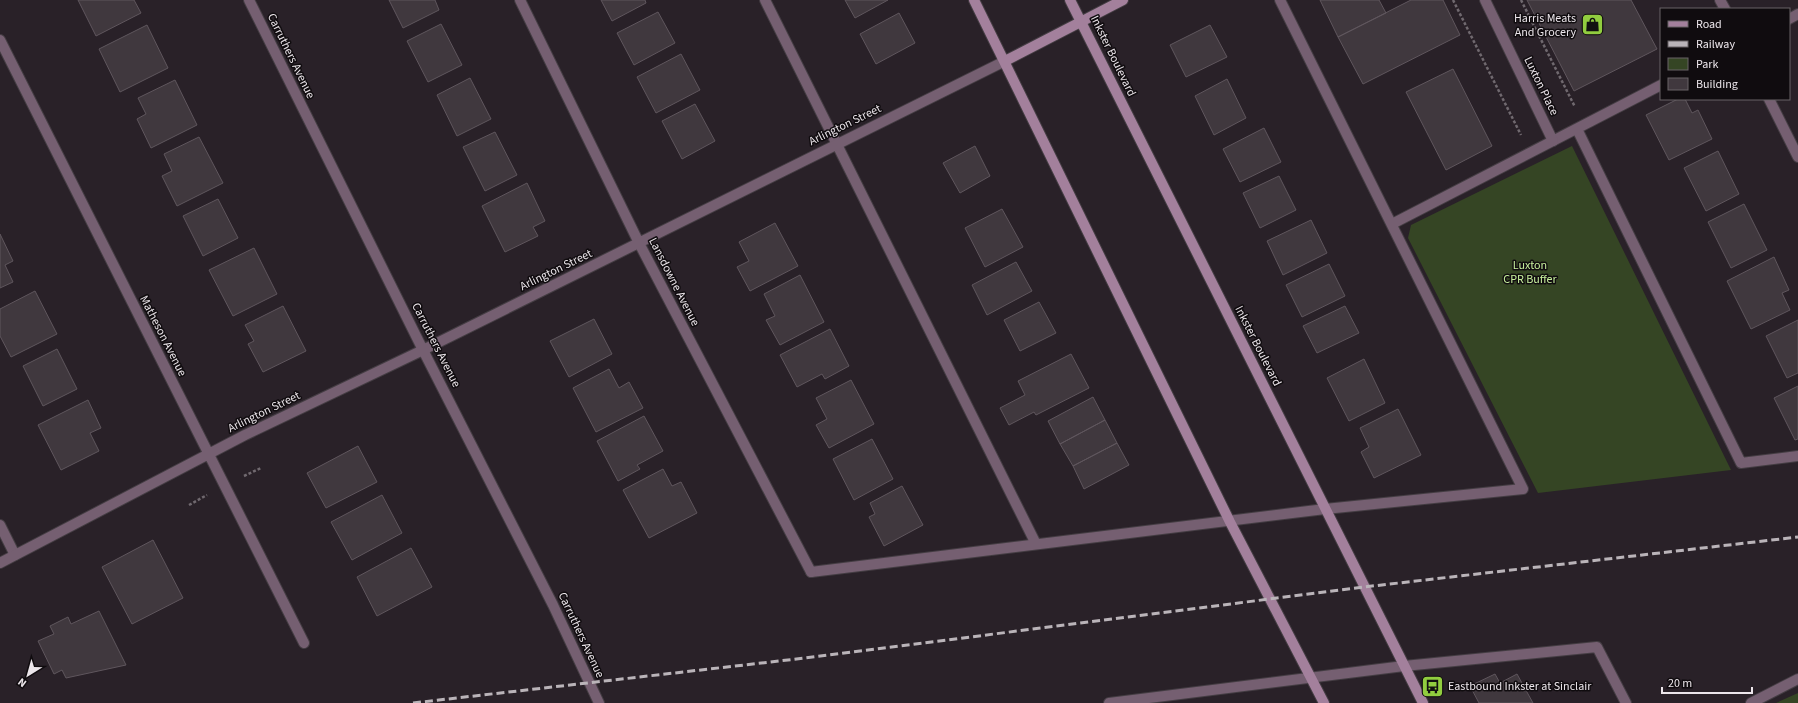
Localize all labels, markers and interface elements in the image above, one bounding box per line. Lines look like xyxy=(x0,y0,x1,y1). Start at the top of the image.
legend xyxy=(1660,8,1790,100)
place label: Harris Meats And Grocery xyxy=(1514,10,1576,41)
street label: Carruthers Avenue xyxy=(263,11,319,101)
shop icon: Harris Meats And Grocery xyxy=(1579,12,1605,38)
street label: Inkster Boulevard xyxy=(1086,13,1140,99)
text: Road xyxy=(1696,16,1722,33)
text: Railway xyxy=(1696,36,1735,53)
street label: Luxton Place xyxy=(1519,54,1563,118)
text: Park xyxy=(1696,56,1718,73)
text: Building xyxy=(1696,76,1738,93)
street label: Arlington Street xyxy=(806,100,884,150)
street label: Lansdowne Avenue xyxy=(644,235,704,329)
street label: Arlington Street xyxy=(517,245,595,295)
park label: Luxton CPR Buffer xyxy=(1503,257,1558,288)
street label: Matheson Avenue xyxy=(135,293,191,379)
street label: Carruthers Avenue xyxy=(407,300,465,390)
street label: Inkster Boulevard xyxy=(1230,303,1286,389)
street label: Arlington Street xyxy=(225,387,303,437)
street label: Carruthers Avenue xyxy=(554,589,608,681)
north arrow xyxy=(8,655,48,695)
scale bar xyxy=(1662,669,1752,695)
bus stop icon: Eastbound Inkster at Sinclair xyxy=(1419,673,1445,699)
text: N xyxy=(15,674,30,691)
text: 20 m xyxy=(1668,675,1692,692)
place label: Eastbound Inkster at Sinclair xyxy=(1448,678,1592,695)

